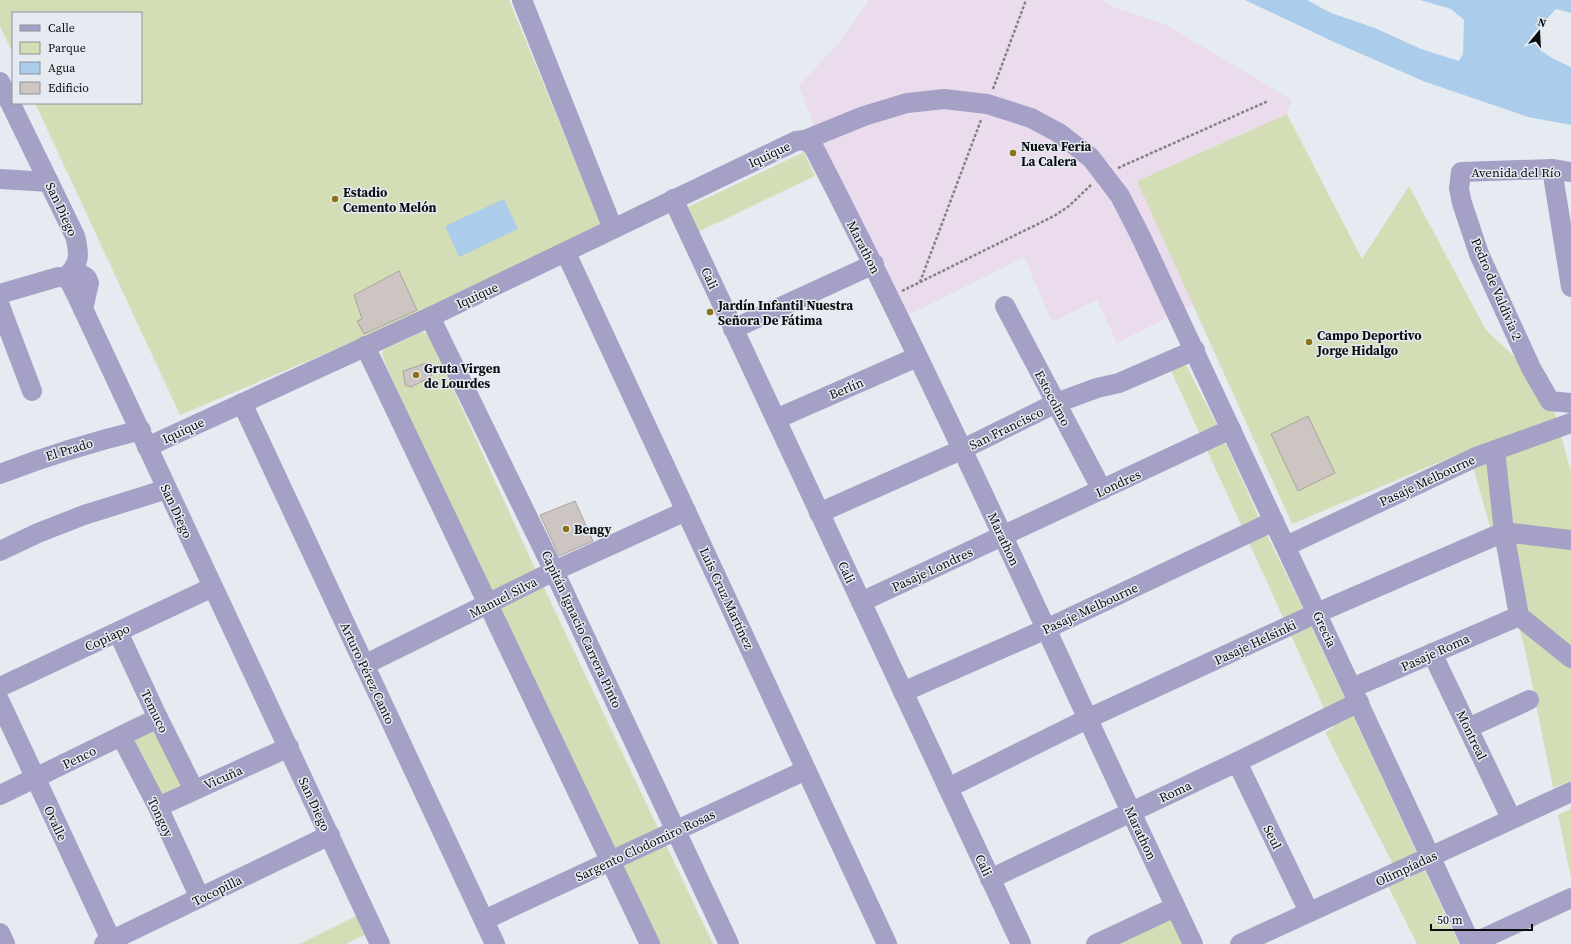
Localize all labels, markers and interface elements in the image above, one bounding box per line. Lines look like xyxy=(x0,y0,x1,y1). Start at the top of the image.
legend xyxy=(12,12,142,104)
north arrow xyxy=(1519,12,1559,52)
text: N xyxy=(1536,15,1548,31)
text: Calle xyxy=(48,20,75,36)
text: Parque xyxy=(48,40,86,56)
text: Agua xyxy=(48,60,76,76)
text: Edificio xyxy=(48,80,89,96)
street label: Iquique xyxy=(745,137,793,172)
place label: Nueva Feria La Calera xyxy=(1021,138,1092,170)
marker: Nueva Feria La Calera xyxy=(1008,148,1018,158)
street label: Avenida del Río xyxy=(1471,164,1561,181)
street label: San Diego xyxy=(42,180,81,239)
place label: Estadio Cemento Melón xyxy=(343,184,437,216)
marker: Estadio Cemento Melón xyxy=(330,194,340,204)
street label: Marathon xyxy=(843,218,884,277)
street label: Pedro de Valdivia 2 xyxy=(1467,236,1526,343)
street label: Cali xyxy=(697,264,722,292)
street label: Iquique xyxy=(453,278,501,313)
place label: Jardín Infantil Nuestra Señora De Fátima xyxy=(717,297,853,329)
marker: Jardín Infantil Nuestra Señora De Fátima xyxy=(705,307,715,317)
place label: Campo Deportivo Jorge Hidalgo xyxy=(1316,327,1422,359)
marker: Campo Deportivo Jorge Hidalgo xyxy=(1304,337,1314,347)
place label: Gruta Virgen de Lourdes xyxy=(424,360,500,392)
street label: Estocolmo xyxy=(1031,367,1074,429)
marker: Gruta Virgen de Lourdes xyxy=(411,370,421,380)
street label: Berlín xyxy=(826,374,866,403)
street label: San Francisco xyxy=(966,403,1046,454)
street label: Iquique xyxy=(159,413,207,448)
street label: El Prado xyxy=(43,434,95,465)
street label: Pasaje Melbourne xyxy=(1377,451,1478,510)
street label: Londres xyxy=(1093,466,1144,501)
street label: San Diego xyxy=(157,482,196,541)
street label: Marathon xyxy=(984,510,1023,569)
place label: Bengy xyxy=(574,521,612,538)
marker: Bengy xyxy=(561,524,571,534)
street label: Pasaje Londres xyxy=(889,543,976,596)
street label: Luis Cruz Martínez xyxy=(696,545,758,652)
street label: Capitán Ignacio Carrera Pinto xyxy=(538,548,626,711)
street label: Cali xyxy=(834,558,859,586)
street label: Manuel Silva xyxy=(466,573,540,622)
street label: Pasaje Melbourne xyxy=(1040,579,1141,638)
street label: Grecia xyxy=(1309,609,1340,650)
street label: Pasaje Helsinki xyxy=(1212,616,1299,669)
street label: Arturo Pérez Canto xyxy=(336,619,399,727)
street label: Copiapo xyxy=(82,620,132,655)
street label: Pasaje Roma xyxy=(1398,630,1473,675)
street label: Temuco xyxy=(137,687,172,736)
street label: Montreal xyxy=(1452,708,1491,763)
street label: Penco xyxy=(60,742,99,773)
street label: Vicuña xyxy=(201,761,246,793)
street label: San Diego xyxy=(295,775,334,834)
street label: Roma xyxy=(1156,776,1194,806)
street label: Tongoy xyxy=(144,795,178,840)
street label: Ovalle xyxy=(40,803,71,844)
street label: Marathon xyxy=(1121,804,1160,863)
street label: Sargento Clodomiro Rosas xyxy=(573,805,718,885)
street label: Seul xyxy=(1259,822,1286,852)
street label: Olimpíadas xyxy=(1373,847,1440,890)
street label: Cali xyxy=(971,851,996,879)
street label: Tocopilla xyxy=(190,871,245,910)
scale bar xyxy=(1431,906,1532,932)
text: 50 m xyxy=(1437,912,1463,928)

